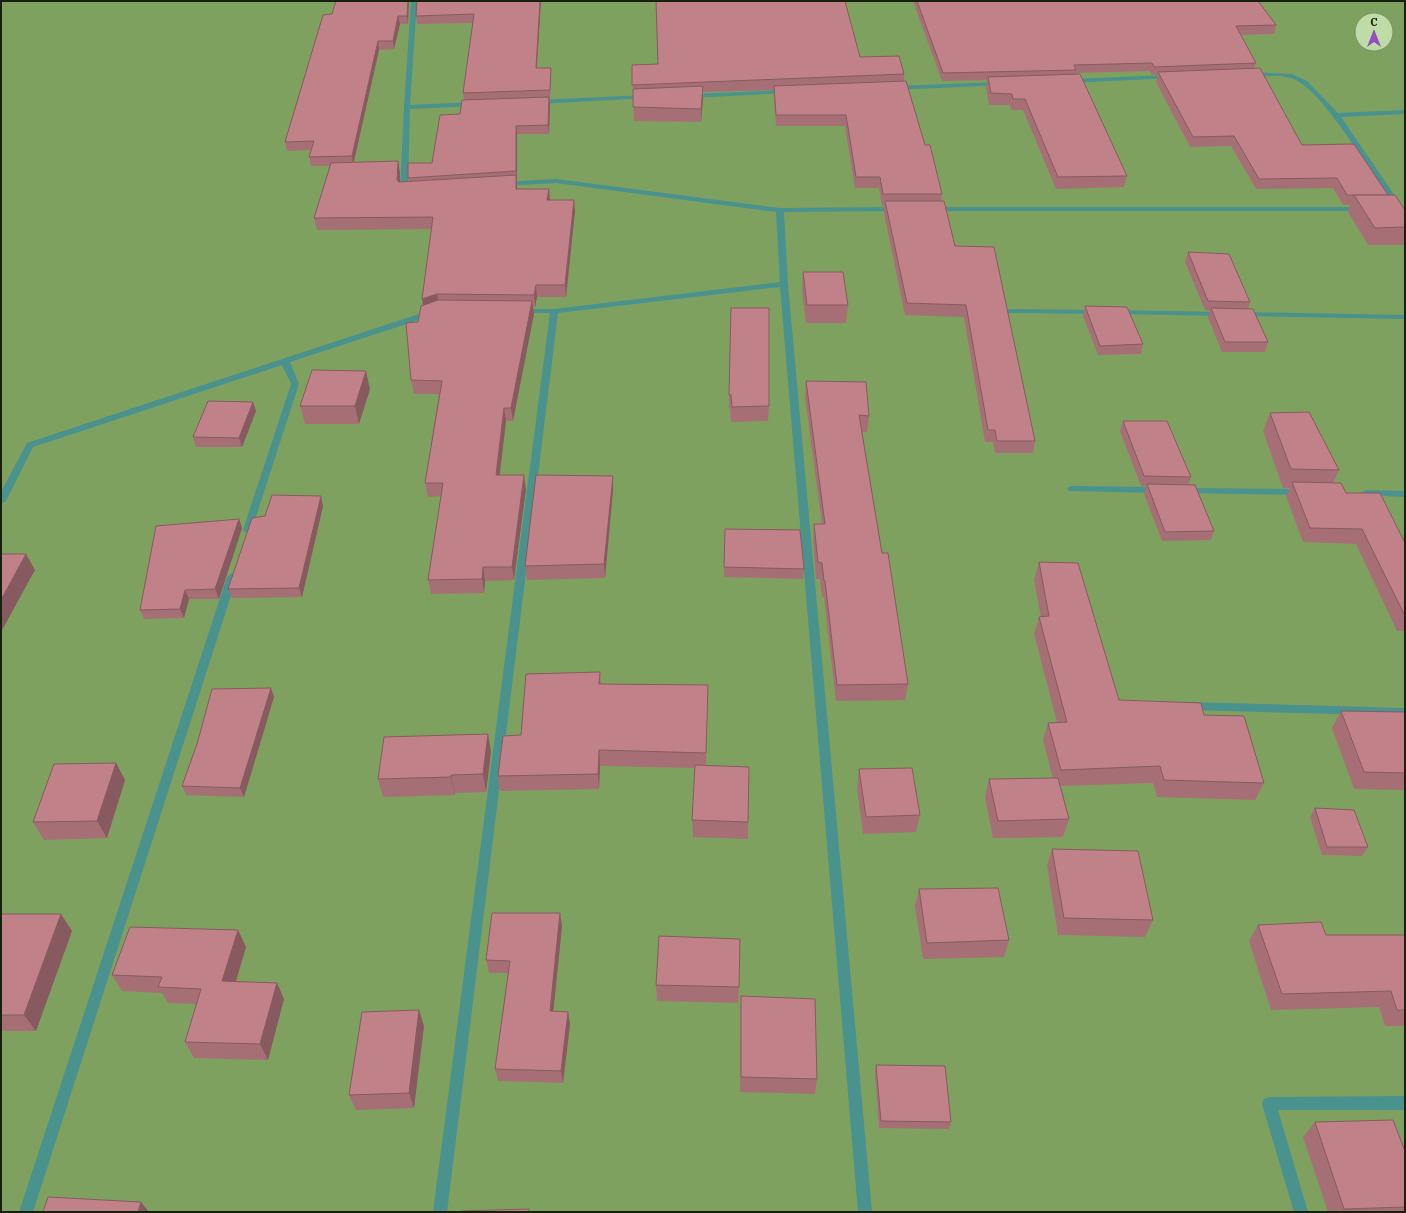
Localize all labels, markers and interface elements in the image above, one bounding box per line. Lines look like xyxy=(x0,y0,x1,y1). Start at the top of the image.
north arrow xyxy=(1354,12,1394,52)
text: С xyxy=(1370,15,1378,29)

